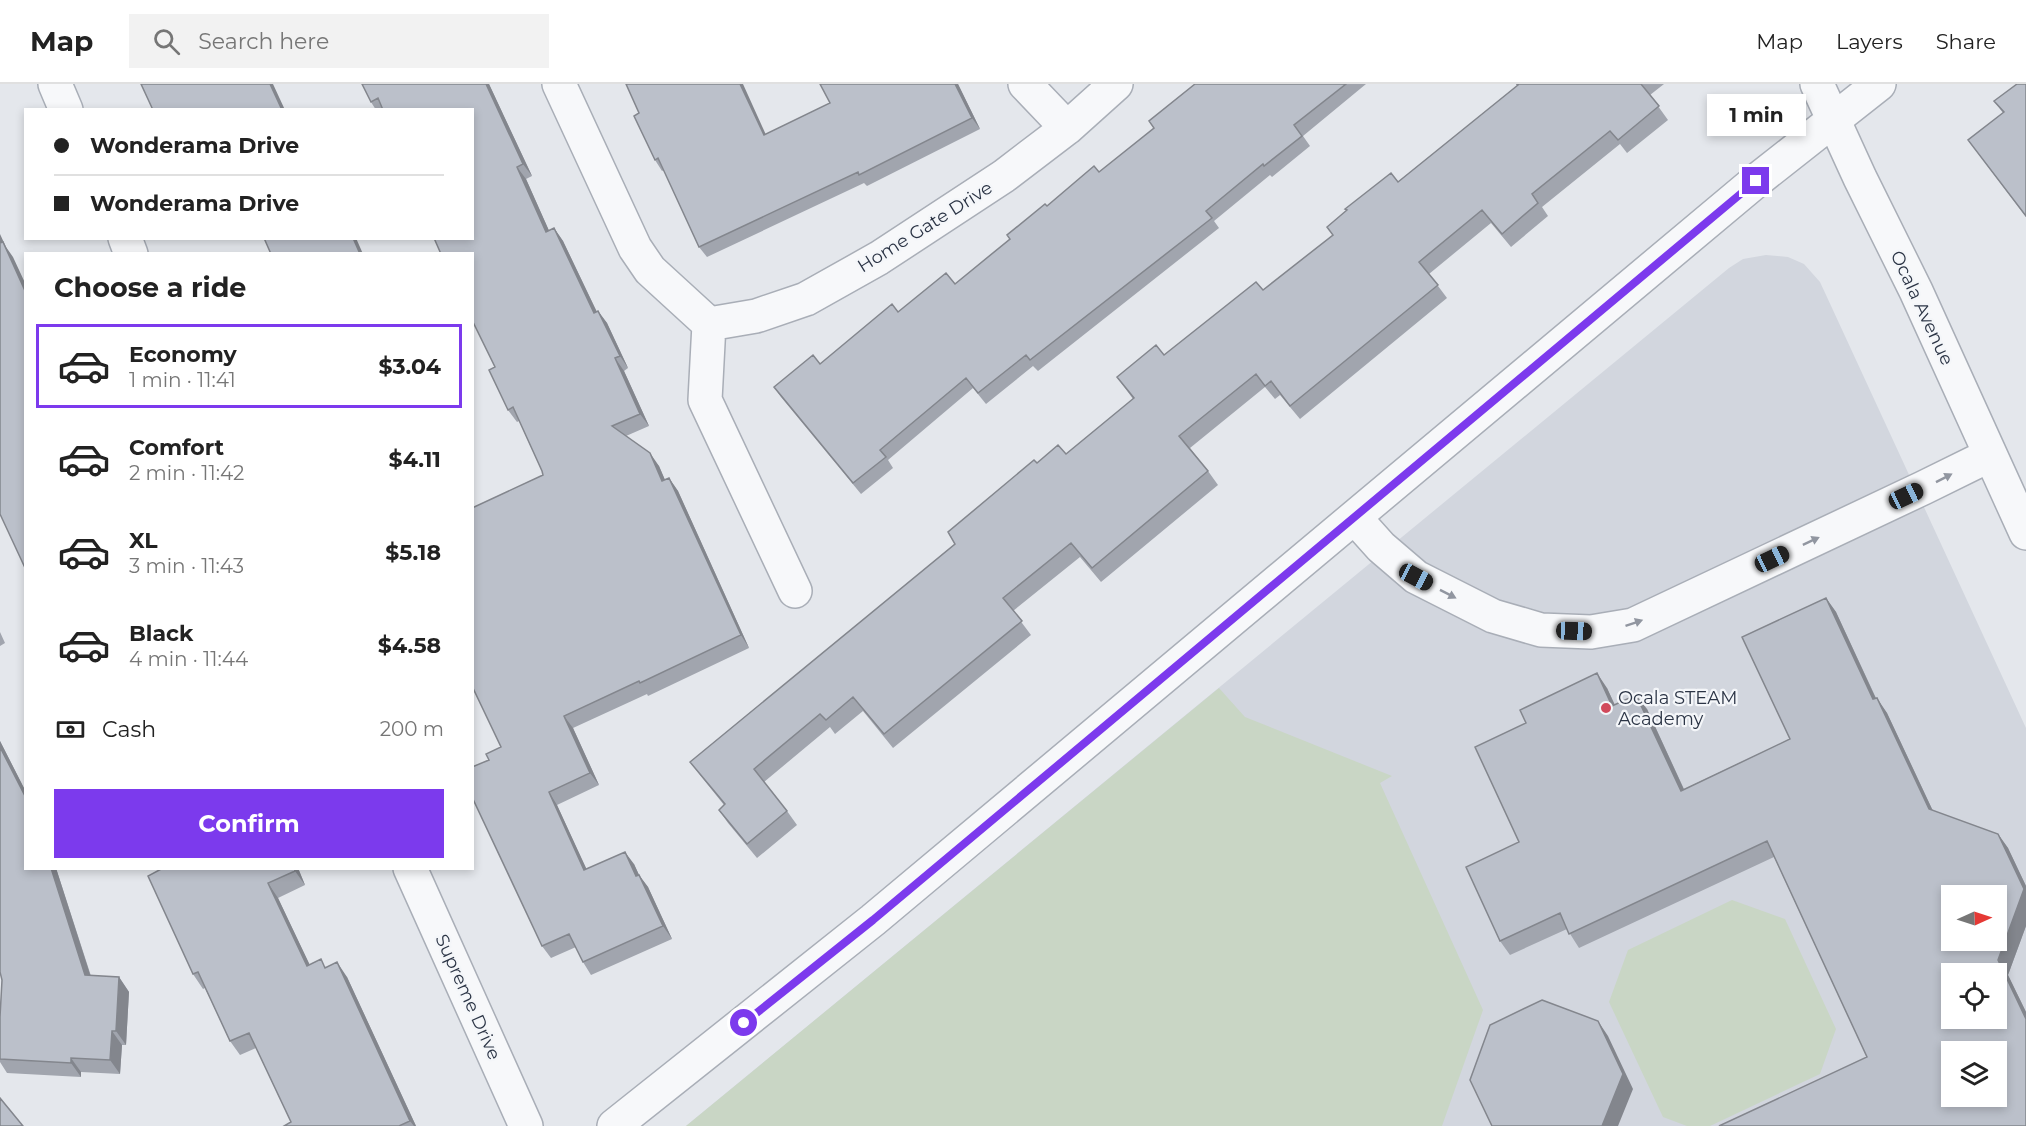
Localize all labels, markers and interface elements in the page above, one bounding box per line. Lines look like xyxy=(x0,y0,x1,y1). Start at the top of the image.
search box xyxy=(129,14,549,68)
text: Map xyxy=(30,24,93,58)
icon: search xyxy=(150,25,183,58)
text: Search here xyxy=(198,28,329,55)
text: Map xyxy=(1756,29,1803,54)
text: Layers xyxy=(1836,29,1903,54)
text: Share xyxy=(1936,29,1996,54)
callout: 1 min xyxy=(1706,94,1806,136)
text: 1 min xyxy=(1729,103,1784,127)
text: Wonderama Drive xyxy=(90,132,299,159)
route end xyxy=(1742,167,1769,194)
street label: Home Gate Drive xyxy=(854,177,997,277)
text: Wonderama Drive xyxy=(90,190,299,217)
street label: Ocala Avenue xyxy=(1886,247,1958,369)
text: Choose a ride xyxy=(54,271,246,304)
icon: car xyxy=(57,339,111,393)
text: Economy xyxy=(129,341,237,368)
text: $3.04 xyxy=(378,353,441,380)
text: 1 min · 11:41 xyxy=(129,368,236,392)
icon: car xyxy=(57,432,111,486)
text: Comfort xyxy=(129,434,224,461)
text: $4.11 xyxy=(388,446,441,473)
text: 2 min · 11:42 xyxy=(129,461,244,485)
one-way arrow xyxy=(1935,473,1952,483)
car xyxy=(1886,480,1926,512)
icon: car xyxy=(57,525,111,579)
text: XL xyxy=(129,527,158,554)
one-way arrow xyxy=(1803,536,1820,545)
text: $5.18 xyxy=(385,539,441,566)
car xyxy=(1752,543,1792,575)
text: 3 min · 11:43 xyxy=(129,554,244,578)
car xyxy=(1396,561,1436,593)
one-way arrow xyxy=(1439,589,1456,598)
one-way arrow xyxy=(1625,617,1643,627)
icon: car xyxy=(57,618,111,672)
text: Black xyxy=(129,620,193,647)
car xyxy=(1556,621,1592,641)
text: $4.58 xyxy=(378,632,441,659)
text: 4 min · 11:44 xyxy=(129,647,248,671)
place label: Ocala STEAM Academy xyxy=(1618,687,1737,730)
marker: Ocala STEAM Academy xyxy=(1599,701,1613,715)
icon: cash xyxy=(54,713,87,746)
text: Cash xyxy=(102,716,156,743)
text: 200 m xyxy=(380,717,444,741)
button: Confirm xyxy=(54,789,444,858)
north arrow xyxy=(1941,885,2007,951)
map controls xyxy=(1941,885,2007,1107)
street label: Supreme Drive xyxy=(430,931,506,1063)
button: locate xyxy=(1941,963,2007,1029)
route start xyxy=(730,1009,757,1036)
button: layers xyxy=(1941,1041,2007,1107)

